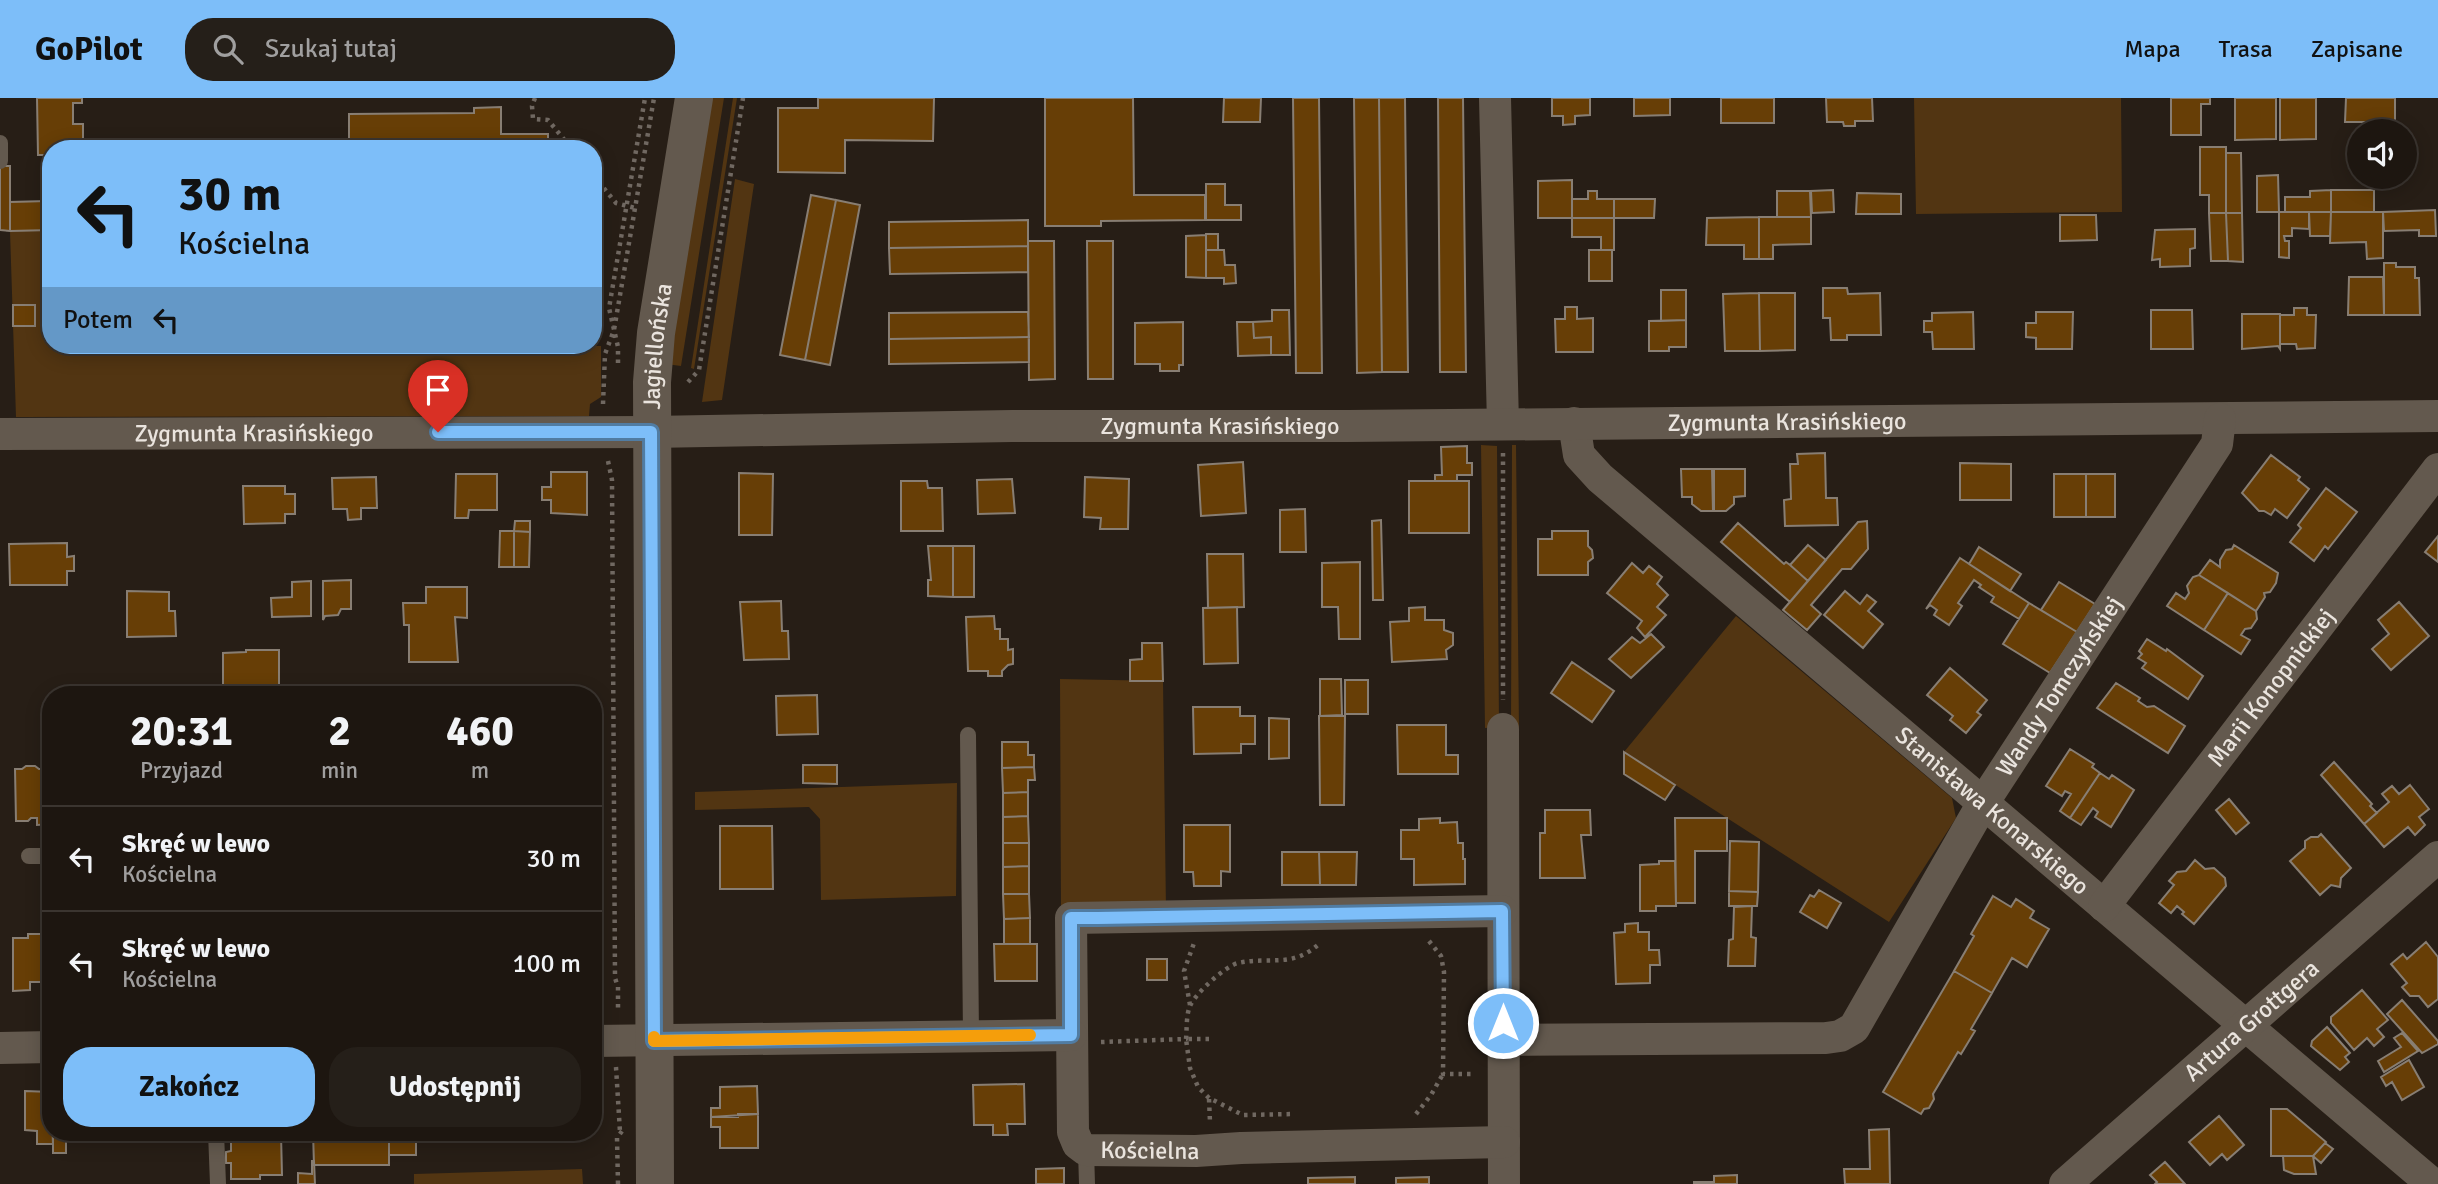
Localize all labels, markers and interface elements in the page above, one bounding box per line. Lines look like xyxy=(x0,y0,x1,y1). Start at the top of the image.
search box xyxy=(185,18,675,81)
text: GoPilot xyxy=(35,29,143,70)
icon: search xyxy=(209,30,247,68)
text: Szukaj tutaj xyxy=(265,33,397,65)
text: Mapa xyxy=(2124,34,2181,64)
text: Trasa xyxy=(2219,34,2273,64)
text: Zapisane xyxy=(2311,34,2403,64)
map controls xyxy=(2347,119,2417,189)
button: sound xyxy=(2347,119,2417,189)
text: 30 m xyxy=(178,164,281,224)
icon: left xyxy=(63,168,154,259)
text: Kościelna xyxy=(178,224,310,263)
street label: Jagiellońska xyxy=(637,281,679,410)
icon: left xyxy=(147,301,185,339)
text: Potem xyxy=(63,304,133,336)
pin xyxy=(408,360,468,432)
icon: arrive xyxy=(419,371,457,409)
street label: Zygmunta Krasińskiego xyxy=(1667,406,1907,438)
street label: Zygmunta Krasińskiego xyxy=(1100,411,1340,441)
street label: Zygmunta Krasińskiego xyxy=(134,418,374,449)
street label: Wandy Tomczyńskiej xyxy=(1989,590,2129,782)
street label: Marii Konopnickiej xyxy=(2201,602,2341,773)
text: 20:31 xyxy=(130,706,233,757)
text: 2 xyxy=(328,706,351,757)
text: 460 xyxy=(446,706,514,757)
street label: Stanisława Konarskiego xyxy=(1889,720,2096,902)
text: Przyjazd xyxy=(140,756,223,785)
text: min xyxy=(321,756,358,785)
text: m xyxy=(471,756,489,785)
text: Skręć w lewo xyxy=(122,828,270,860)
icon: left xyxy=(63,840,101,878)
text: 30 m xyxy=(526,843,581,875)
text: Kościelna xyxy=(122,860,217,889)
text: Skręć w lewo xyxy=(122,933,270,965)
icon: left xyxy=(63,945,101,983)
text: 100 m xyxy=(512,948,581,980)
street label: Artura Grottgera xyxy=(2178,953,2325,1088)
text: Kościelna xyxy=(122,965,217,994)
position arrow xyxy=(1466,986,1540,1060)
button: Zakończ xyxy=(63,1047,315,1127)
button: Udostępnij xyxy=(329,1047,581,1127)
street label: Kościelna xyxy=(1100,1135,1200,1166)

